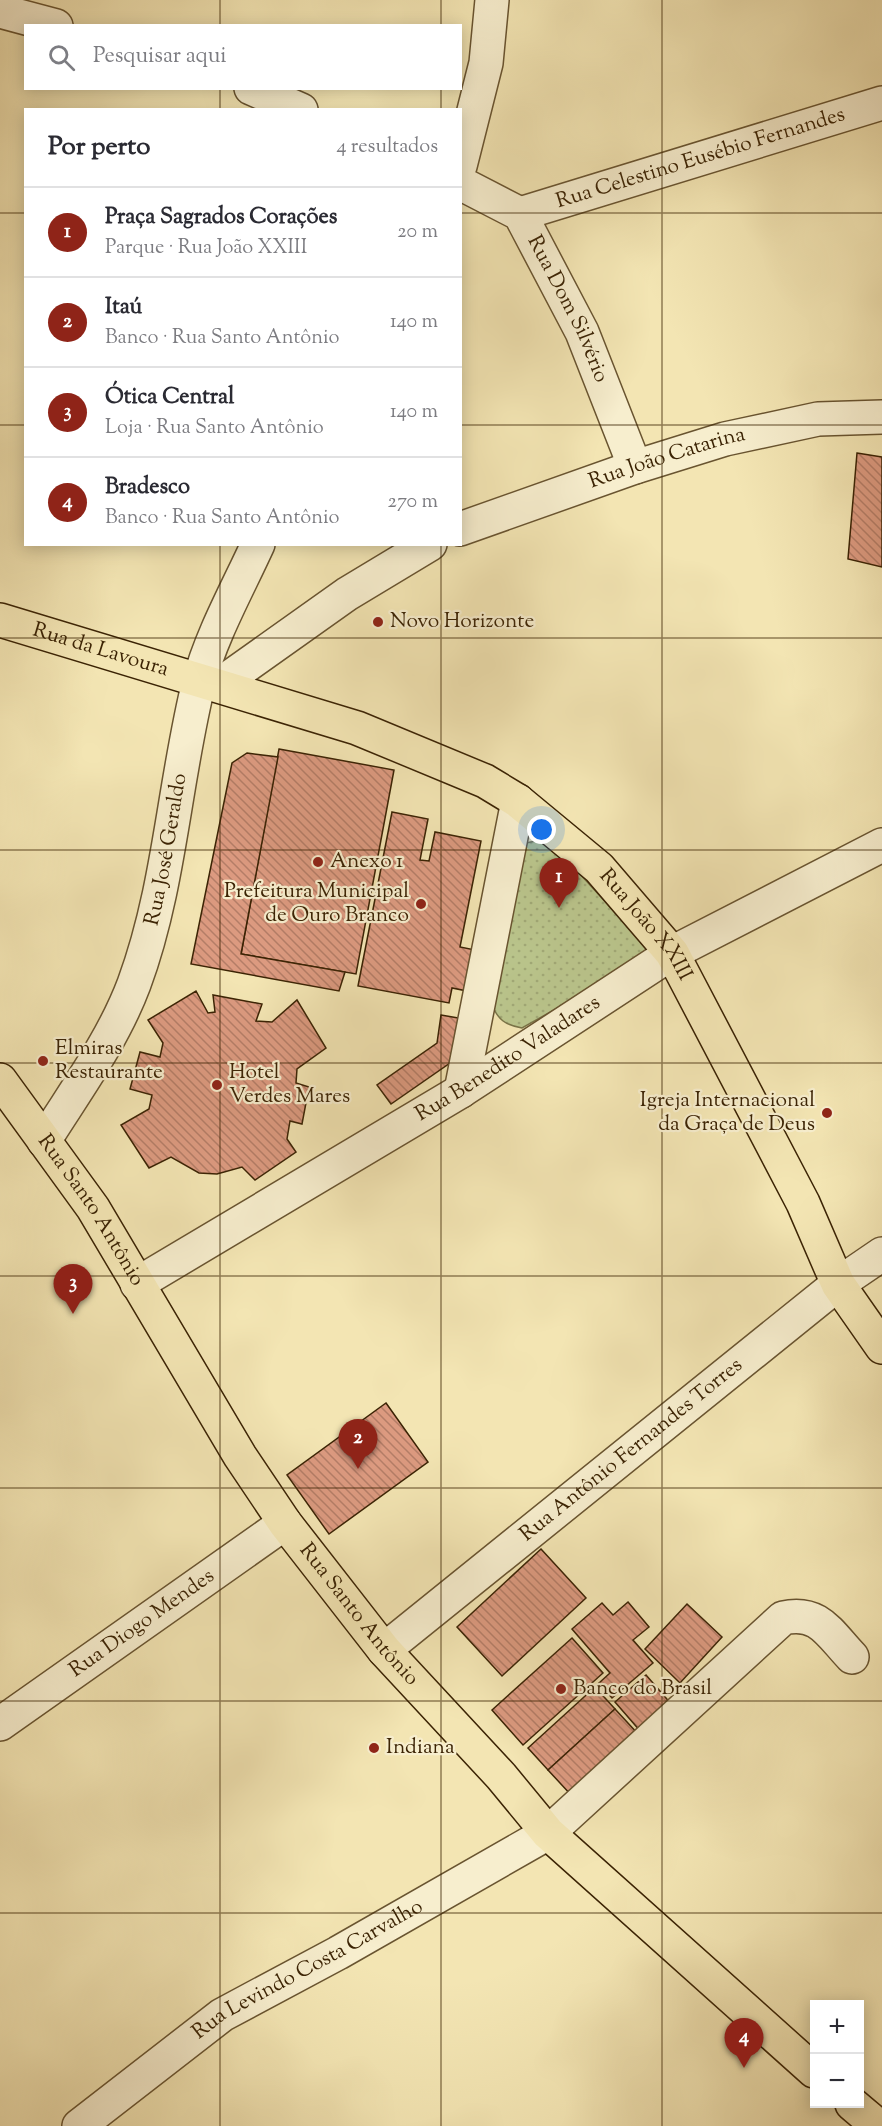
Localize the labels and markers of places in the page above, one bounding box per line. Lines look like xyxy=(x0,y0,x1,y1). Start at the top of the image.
place label: Novo Horizonte xyxy=(390,607,534,637)
marker: Novo Horizonte xyxy=(371,615,385,629)
place label: Anexo 1 xyxy=(330,847,403,877)
marker: Anexo 1 xyxy=(311,855,325,869)
pin: 1 xyxy=(540,858,578,908)
place label: Prefeitura Municipal de Ouro Branco xyxy=(224,877,409,931)
marker: Prefeitura Municipal de Ouro Branco xyxy=(414,897,428,911)
place label: Elmiras Restaurante xyxy=(55,1034,163,1088)
marker: Elmiras Restaurante xyxy=(36,1054,50,1068)
place label: Hotel Verdes Mares xyxy=(229,1058,350,1112)
marker: Hotel Verdes Mares xyxy=(210,1078,224,1092)
place label: Igreja Internacional da Graça de Deus xyxy=(640,1086,815,1140)
marker: Igreja Internacional da Graça de Deus xyxy=(820,1106,834,1120)
pin: 3 xyxy=(54,1264,92,1314)
pin: 2 xyxy=(338,1420,378,1469)
place label: Banco do Brasil xyxy=(573,1674,712,1704)
marker: Banco do Brasil xyxy=(554,1682,568,1696)
place label: Indiana xyxy=(386,1733,455,1763)
marker: Indiana xyxy=(367,1741,381,1755)
pin: 4 xyxy=(724,2018,764,2068)

